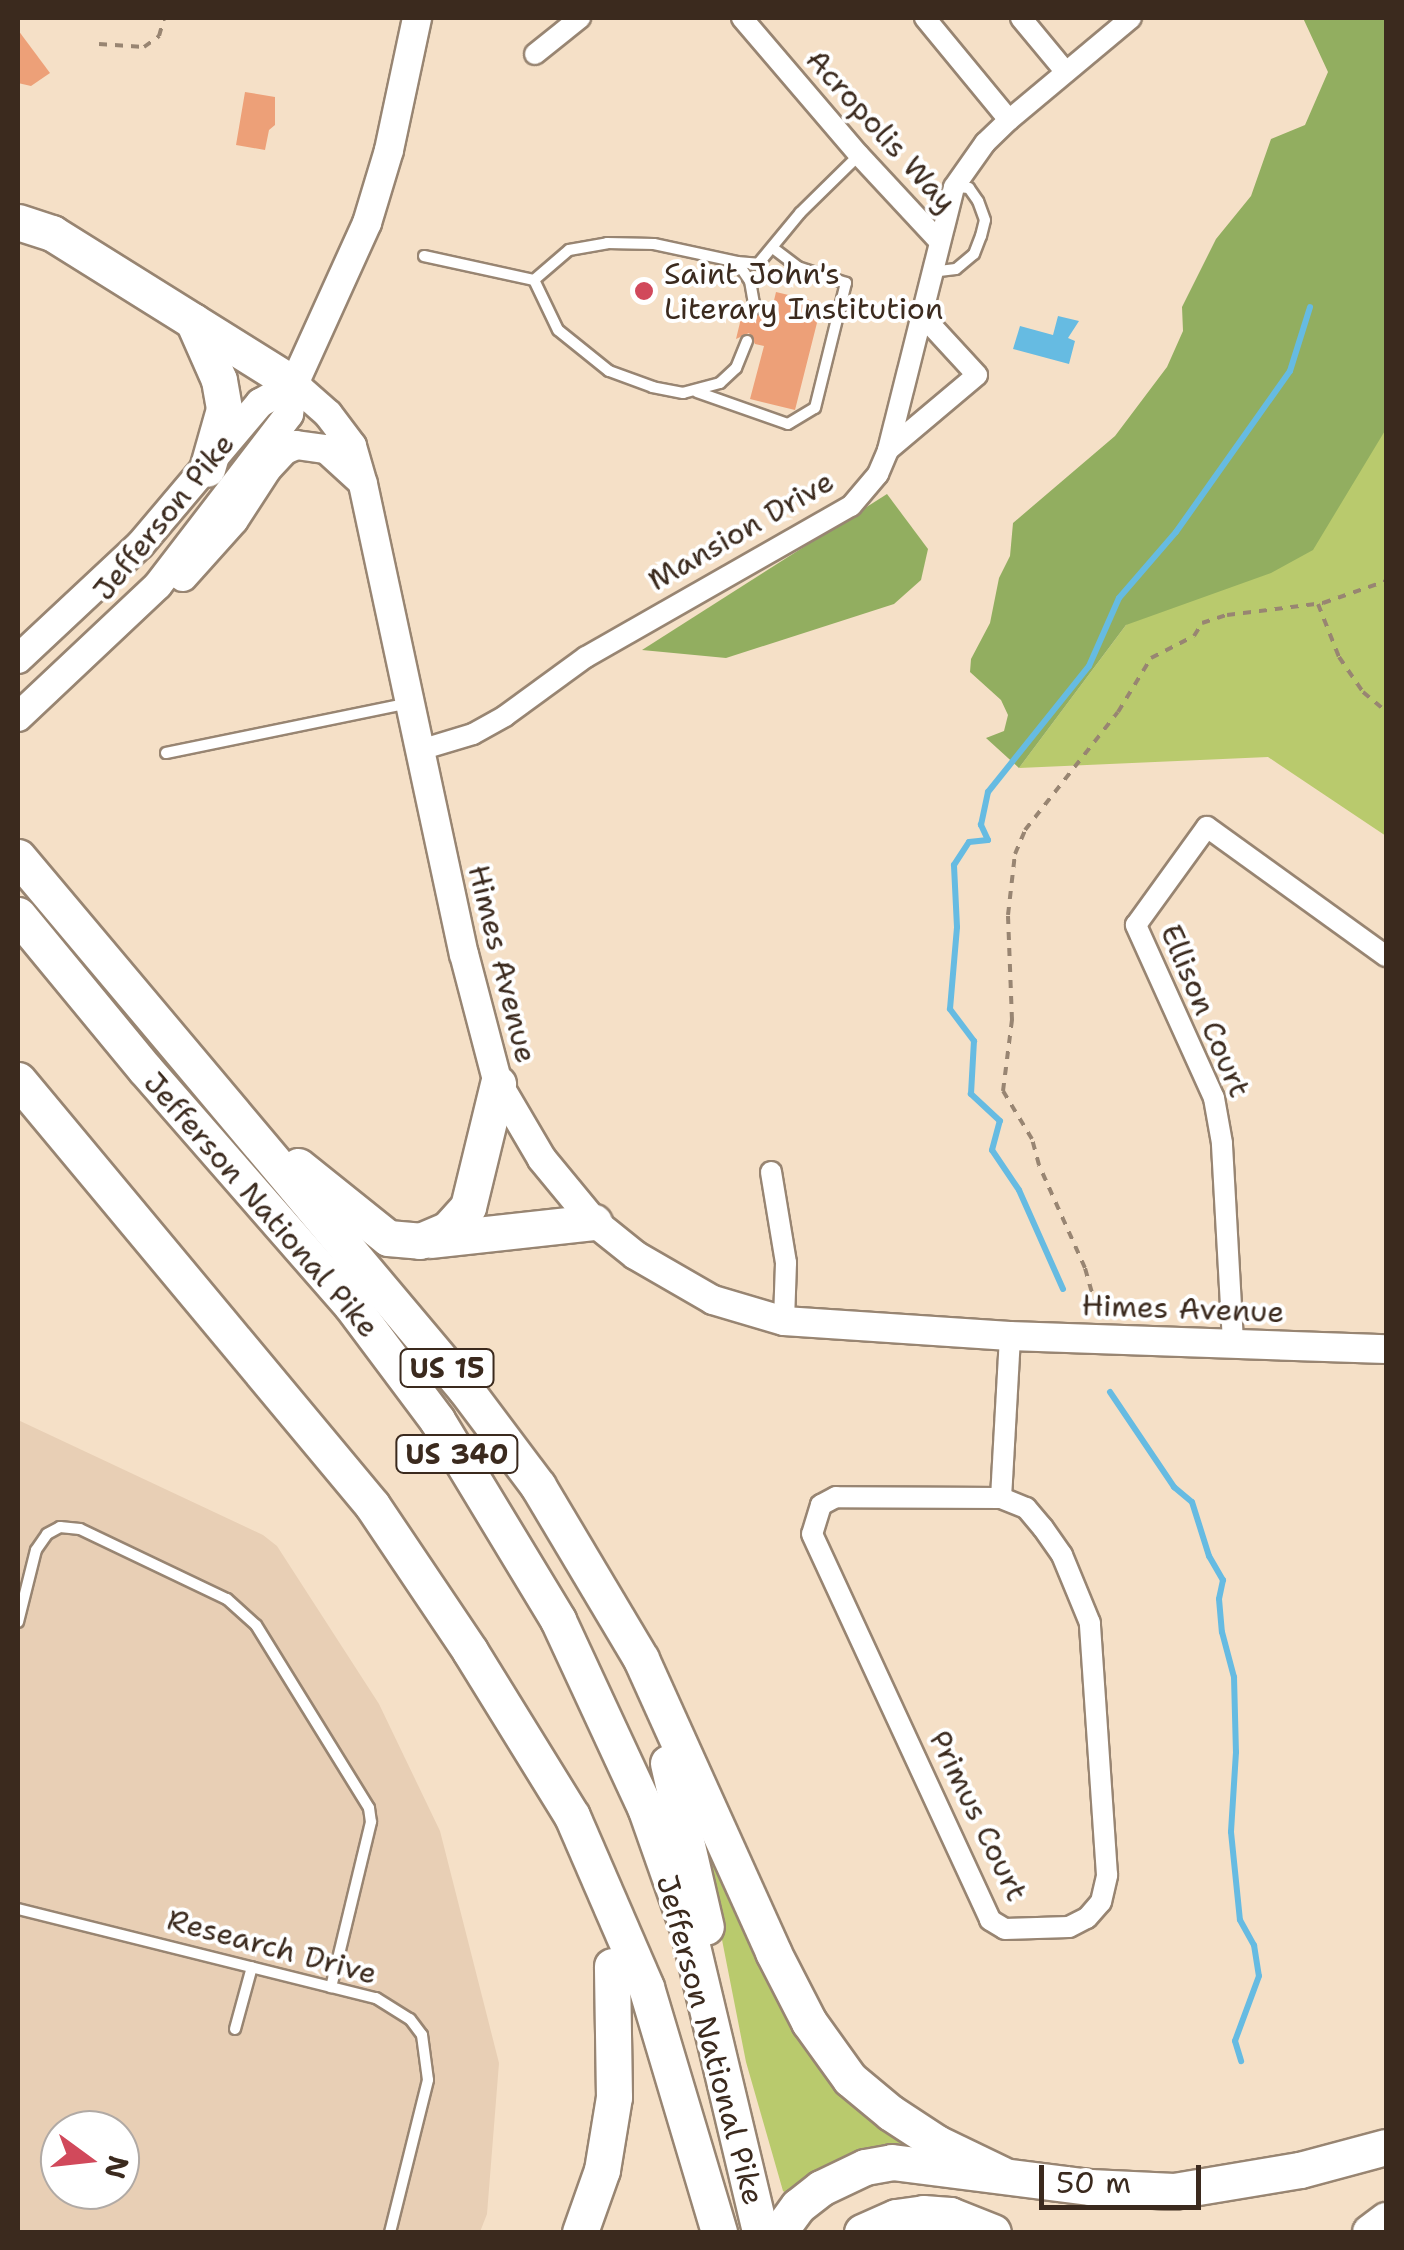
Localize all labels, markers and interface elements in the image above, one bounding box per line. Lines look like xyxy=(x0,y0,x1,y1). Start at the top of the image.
street label: Acropolis Way xyxy=(798,42,964,220)
place label: Saint John's Literary Institution xyxy=(664,256,943,326)
marker: Saint John's Literary Institution xyxy=(633,280,655,302)
street label: Jefferson Pike xyxy=(86,426,242,608)
street label: Mansion Drive xyxy=(642,463,840,599)
street label: Himes Avenue xyxy=(460,861,544,1067)
street label: Ellison Court xyxy=(1152,919,1258,1103)
street label: Jefferson National Pike xyxy=(136,1065,386,1345)
street label: Himes Avenue xyxy=(1081,1287,1285,1331)
road number: US 15 xyxy=(400,1345,494,1391)
road number: US 340 xyxy=(394,1431,520,1477)
street label: Primus Court xyxy=(921,1725,1035,1907)
street label: Jefferson National Pike xyxy=(649,1871,771,2209)
street label: Research Drive xyxy=(163,1902,381,1992)
north arrow xyxy=(40,2110,140,2210)
scale bar xyxy=(1044,2145,1206,2207)
text: N xyxy=(96,2152,138,2183)
text: 50 m xyxy=(1056,2162,1131,2203)

